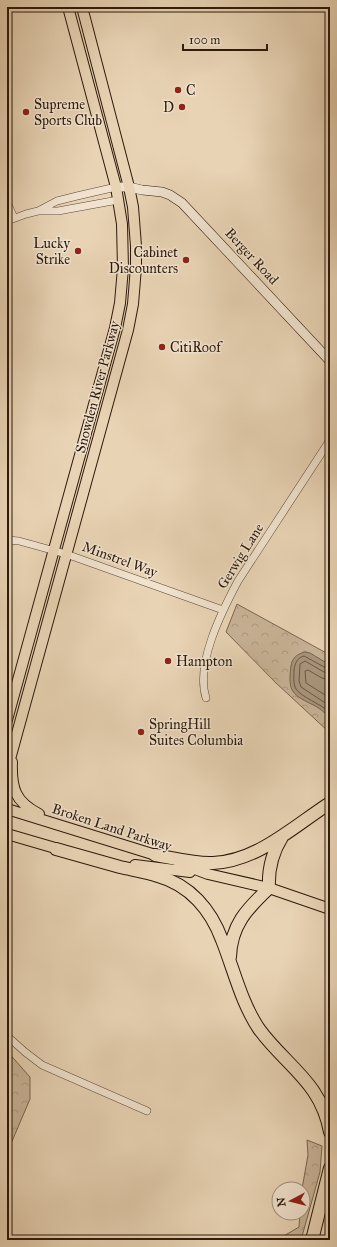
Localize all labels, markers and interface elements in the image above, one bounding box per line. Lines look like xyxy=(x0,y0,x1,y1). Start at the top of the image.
scale bar xyxy=(183,26,267,52)
text: 100 m xyxy=(189,33,220,47)
place label: C xyxy=(186,82,196,99)
marker: C xyxy=(173,85,183,95)
place label: Supreme Sports Club xyxy=(34,96,102,129)
place label: D xyxy=(163,99,174,116)
marker: D xyxy=(177,102,187,112)
marker: Supreme Sports Club xyxy=(21,107,31,117)
street label: Berger Road xyxy=(221,225,282,288)
place label: Lucky Strike xyxy=(33,235,70,268)
place label: Cabinet Discounters xyxy=(109,244,178,277)
marker: Lucky Strike xyxy=(73,246,83,256)
marker: Cabinet Discounters xyxy=(181,255,191,265)
street label: Snowden River Parkway xyxy=(72,319,123,455)
place label: CitiRoof xyxy=(170,339,223,356)
marker: CitiRoof xyxy=(157,342,167,352)
street label: Gerwig Lane xyxy=(214,520,267,592)
street label: Minstrel Way xyxy=(80,538,160,581)
place label: Hampton xyxy=(176,653,233,670)
marker: Hampton xyxy=(163,656,173,666)
place label: SpringHill Suites Columbia xyxy=(149,716,243,749)
marker: SpringHill Suites Columbia xyxy=(136,727,146,737)
street label: Broken Land Parkway xyxy=(50,800,174,855)
north arrow xyxy=(271,1181,311,1221)
text: N xyxy=(274,1196,289,1208)

